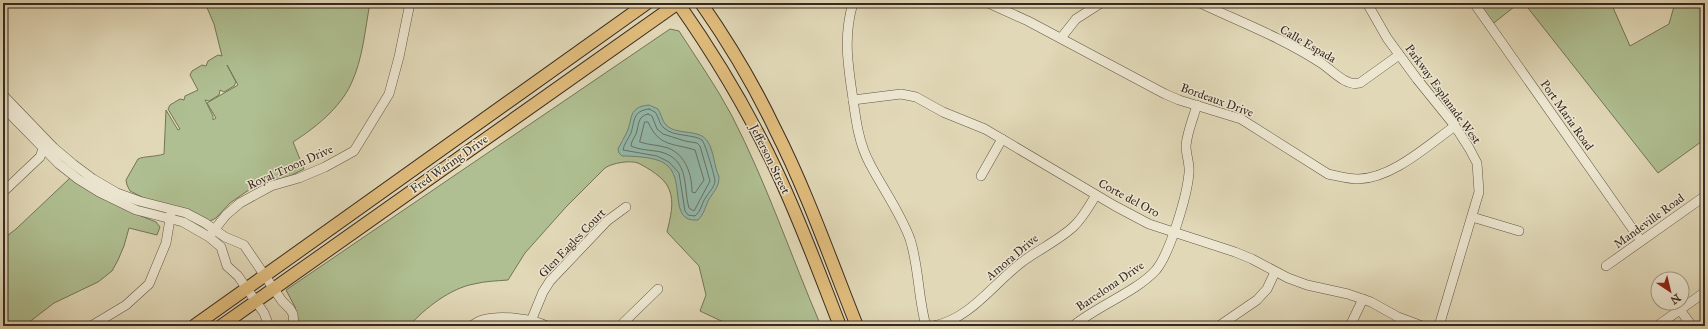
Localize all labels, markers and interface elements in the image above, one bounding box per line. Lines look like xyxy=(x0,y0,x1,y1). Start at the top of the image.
street label: Calle Espada xyxy=(1277,22,1339,66)
street label: Parkway Esplanade West xyxy=(1402,42,1484,147)
street label: Port Maria Road xyxy=(1538,77,1596,153)
street label: Bordeaux Drive xyxy=(1179,80,1255,120)
street label: Jefferson Street xyxy=(745,120,793,197)
street label: Fred Waring Drive xyxy=(407,132,491,197)
street label: Royal Troon Drive xyxy=(245,142,335,192)
street label: Corte del Oro xyxy=(1096,176,1162,220)
street label: Mandeville Road xyxy=(1611,191,1687,251)
street label: Glen Eagles Court xyxy=(536,205,610,281)
street label: Amora Drive xyxy=(982,231,1041,284)
street label: Barcelona Drive xyxy=(1073,258,1147,314)
north arrow xyxy=(1650,271,1690,311)
text: N xyxy=(1667,291,1683,307)

